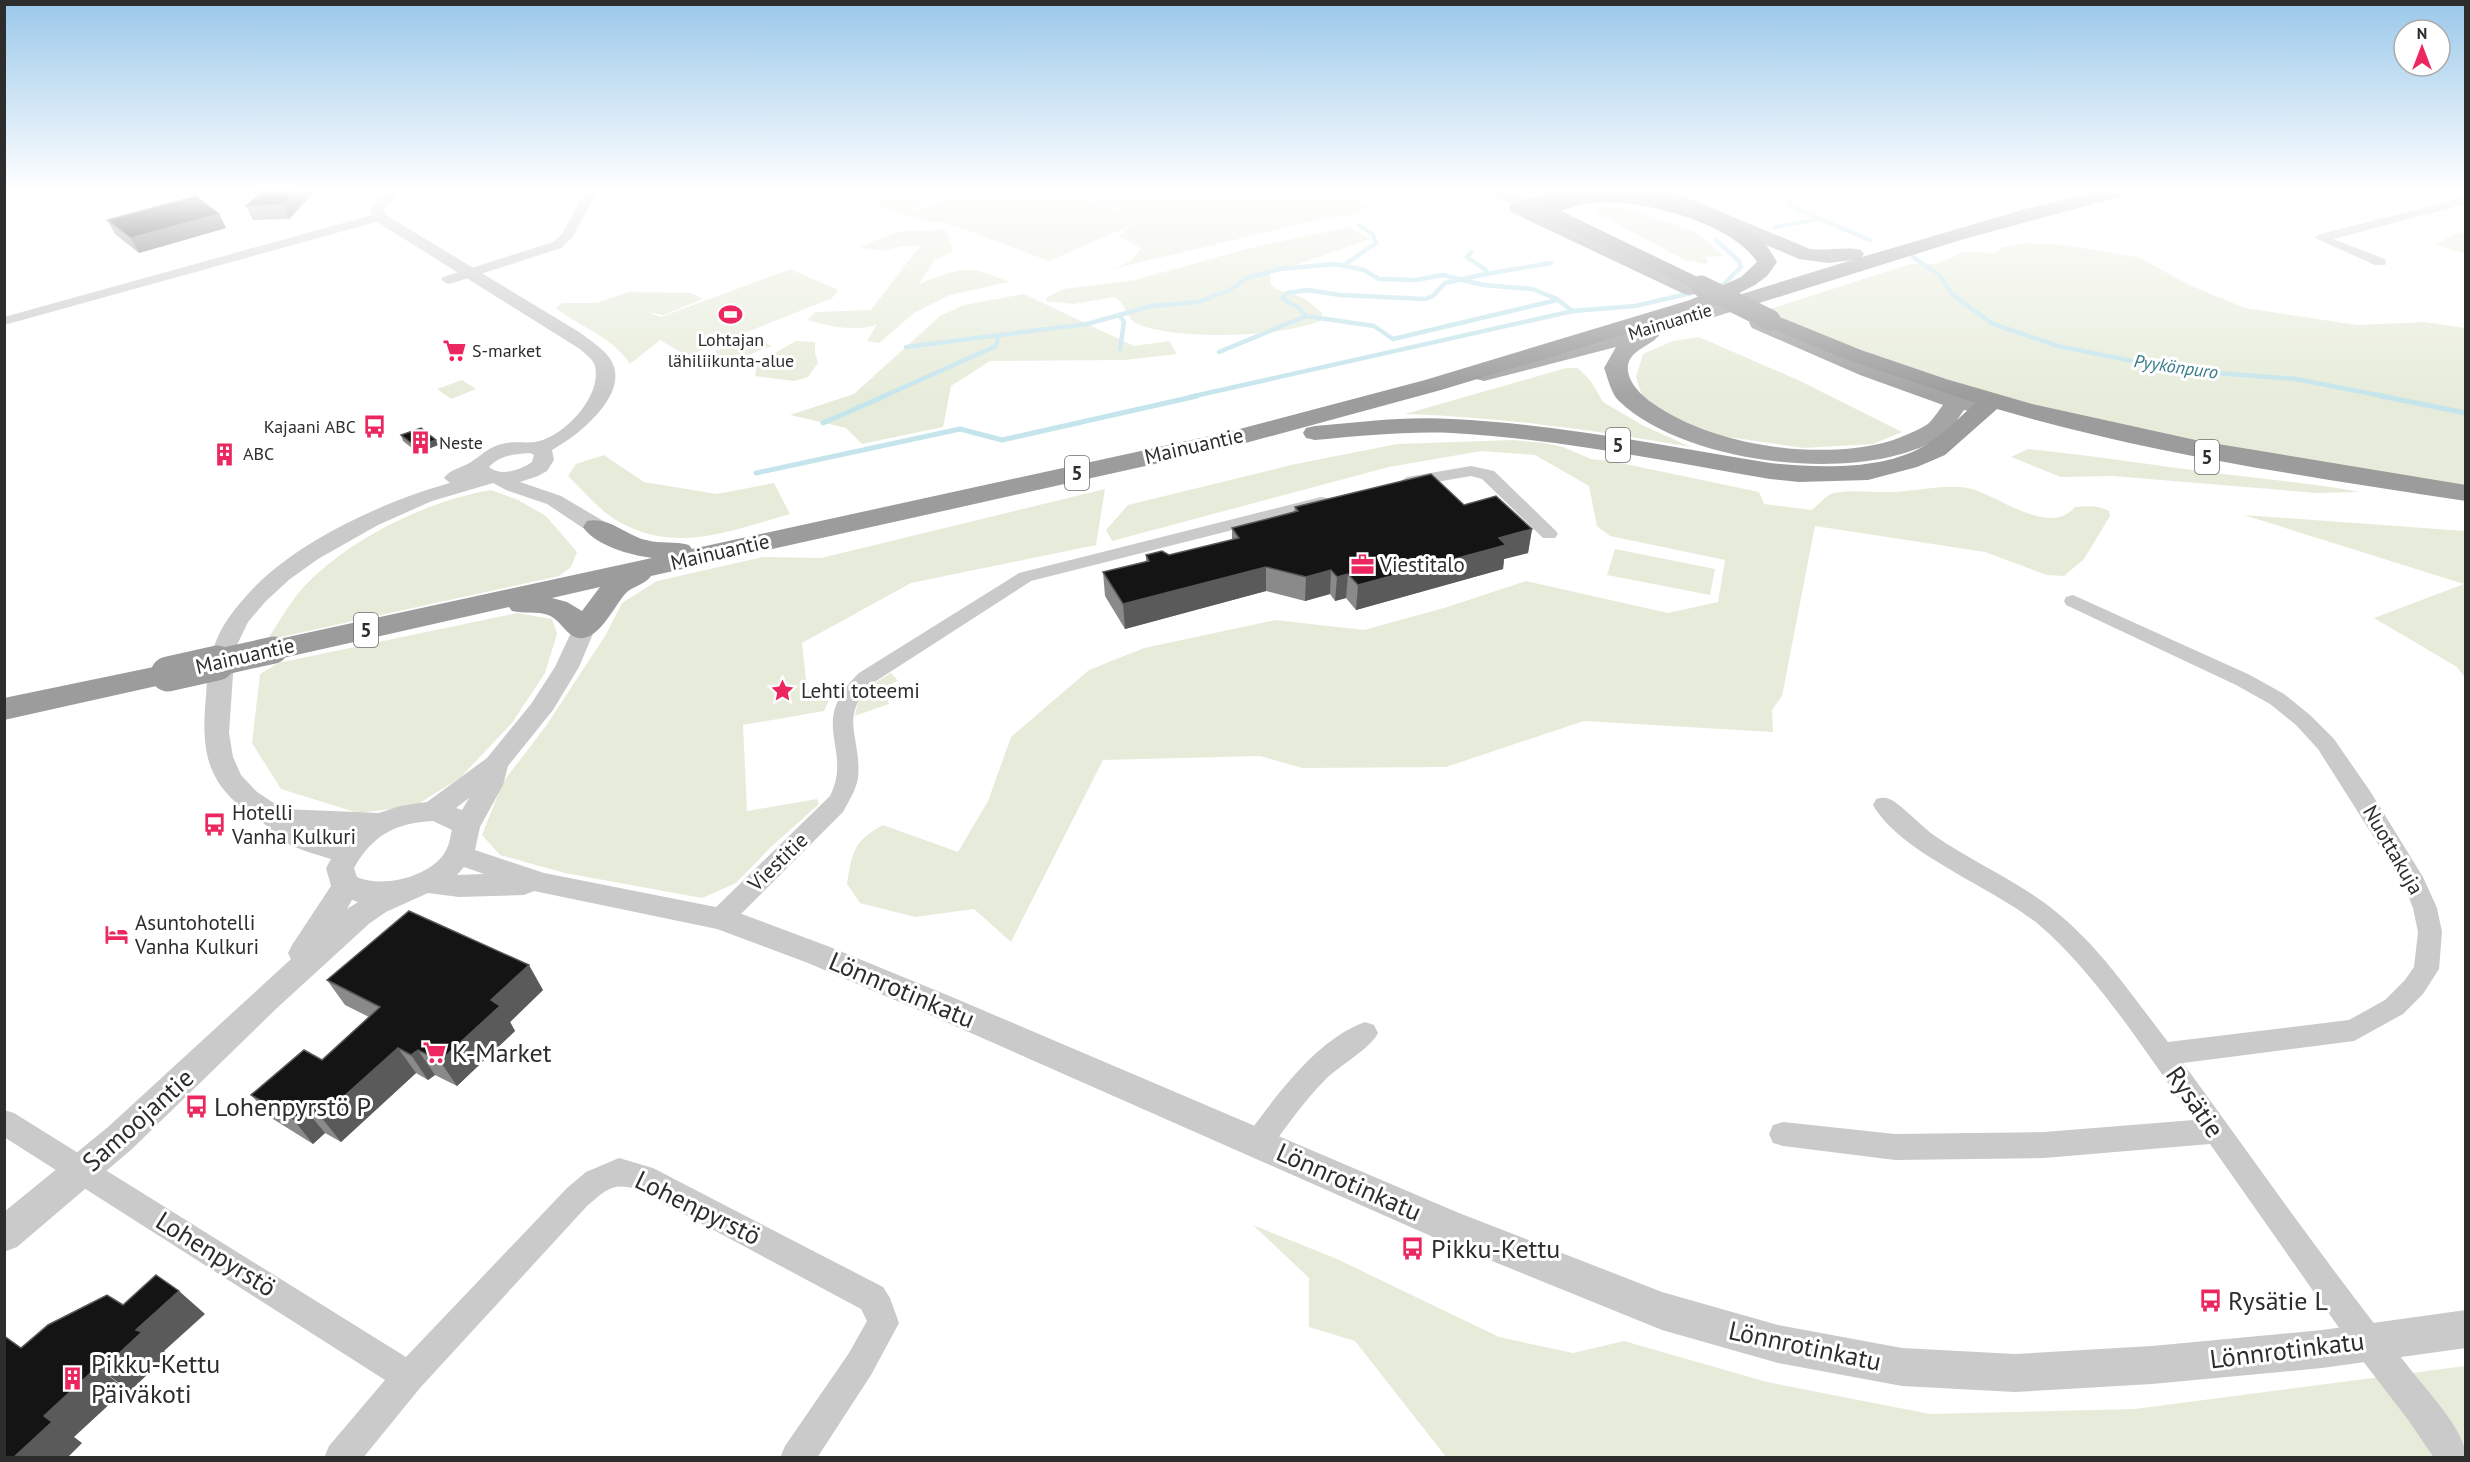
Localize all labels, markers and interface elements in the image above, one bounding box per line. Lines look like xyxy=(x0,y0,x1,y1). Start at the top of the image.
north arrow xyxy=(2392,18,2452,78)
text: N xyxy=(2417,23,2427,43)
street label: Mainuantie xyxy=(1625,298,1715,345)
sports icon: Lohtajan lähiliikunta-alue xyxy=(718,301,744,327)
place label: Lohtajan lähiliikunta-alue xyxy=(668,328,794,372)
supermarket icon: S-market xyxy=(441,338,467,364)
place label: S-market xyxy=(472,339,541,362)
water label: Pyykönpuro xyxy=(2133,349,2220,384)
bus stop icon: Kajaani ABC xyxy=(361,414,387,440)
place label: Kajaani ABC xyxy=(264,415,356,438)
street label: Mainuantie xyxy=(1142,421,1246,470)
road number: 5 xyxy=(1606,428,1630,462)
building icon: Neste xyxy=(408,430,434,456)
place label: Neste xyxy=(439,431,483,454)
road number: 5 xyxy=(2195,440,2219,474)
building icon: ABC xyxy=(212,441,238,467)
place label: ABC xyxy=(243,442,274,465)
road number: 5 xyxy=(1065,456,1089,490)
street label: Mainuantie xyxy=(668,527,772,576)
place label: Viestitalo xyxy=(1379,551,1465,578)
office icon: Viestitalo xyxy=(1349,552,1375,578)
road number: 5 xyxy=(354,613,378,647)
street label: Mainuantie xyxy=(193,631,297,680)
place label: Lehti toteemi xyxy=(801,677,920,704)
place icon: Lehti toteemi xyxy=(770,678,796,704)
place label: Hotelli Vanha Kulkuri xyxy=(231,799,356,850)
street label: Nuottakuja xyxy=(2357,800,2430,899)
bus stop icon: Hotelli Vanha Kulkuri xyxy=(201,812,227,838)
street label: Viestitie xyxy=(741,826,813,897)
place label: Asuntohotelli Vanha Kulkuri xyxy=(134,909,259,960)
hotel icon: Asuntohotelli Vanha Kulkuri xyxy=(104,922,130,948)
street label: Lönnrotinkatu xyxy=(824,944,980,1035)
place label: K-Market xyxy=(452,1036,552,1069)
supermarket icon: K-Market xyxy=(421,1040,447,1066)
street label: Rysätie xyxy=(2159,1060,2232,1144)
street label: Samoojantie xyxy=(75,1061,200,1178)
place label: Lohenpyrstö P xyxy=(214,1090,371,1123)
bus stop icon: Lohenpyrstö P xyxy=(183,1094,209,1120)
street label: Lönnrotinkatu xyxy=(1272,1135,1427,1228)
street label: Lohenpyrstö xyxy=(630,1163,766,1252)
street label: Lohenpyrstö xyxy=(150,1204,283,1304)
place label: Pikku-Kettu xyxy=(1431,1232,1560,1265)
bus stop icon: Pikku-Kettu xyxy=(1400,1236,1426,1262)
place label: Rysätie L xyxy=(2228,1284,2328,1317)
bus stop icon: Rysätie L xyxy=(2197,1288,2223,1314)
street label: Lönnrotinkatu xyxy=(1726,1313,1884,1378)
street label: Lönnrotinkatu xyxy=(2208,1324,2366,1375)
place label: Pikku-Kettu Päiväkoti xyxy=(91,1347,220,1410)
building icon: Pikku-Kettu Päiväkoti xyxy=(60,1366,86,1392)

